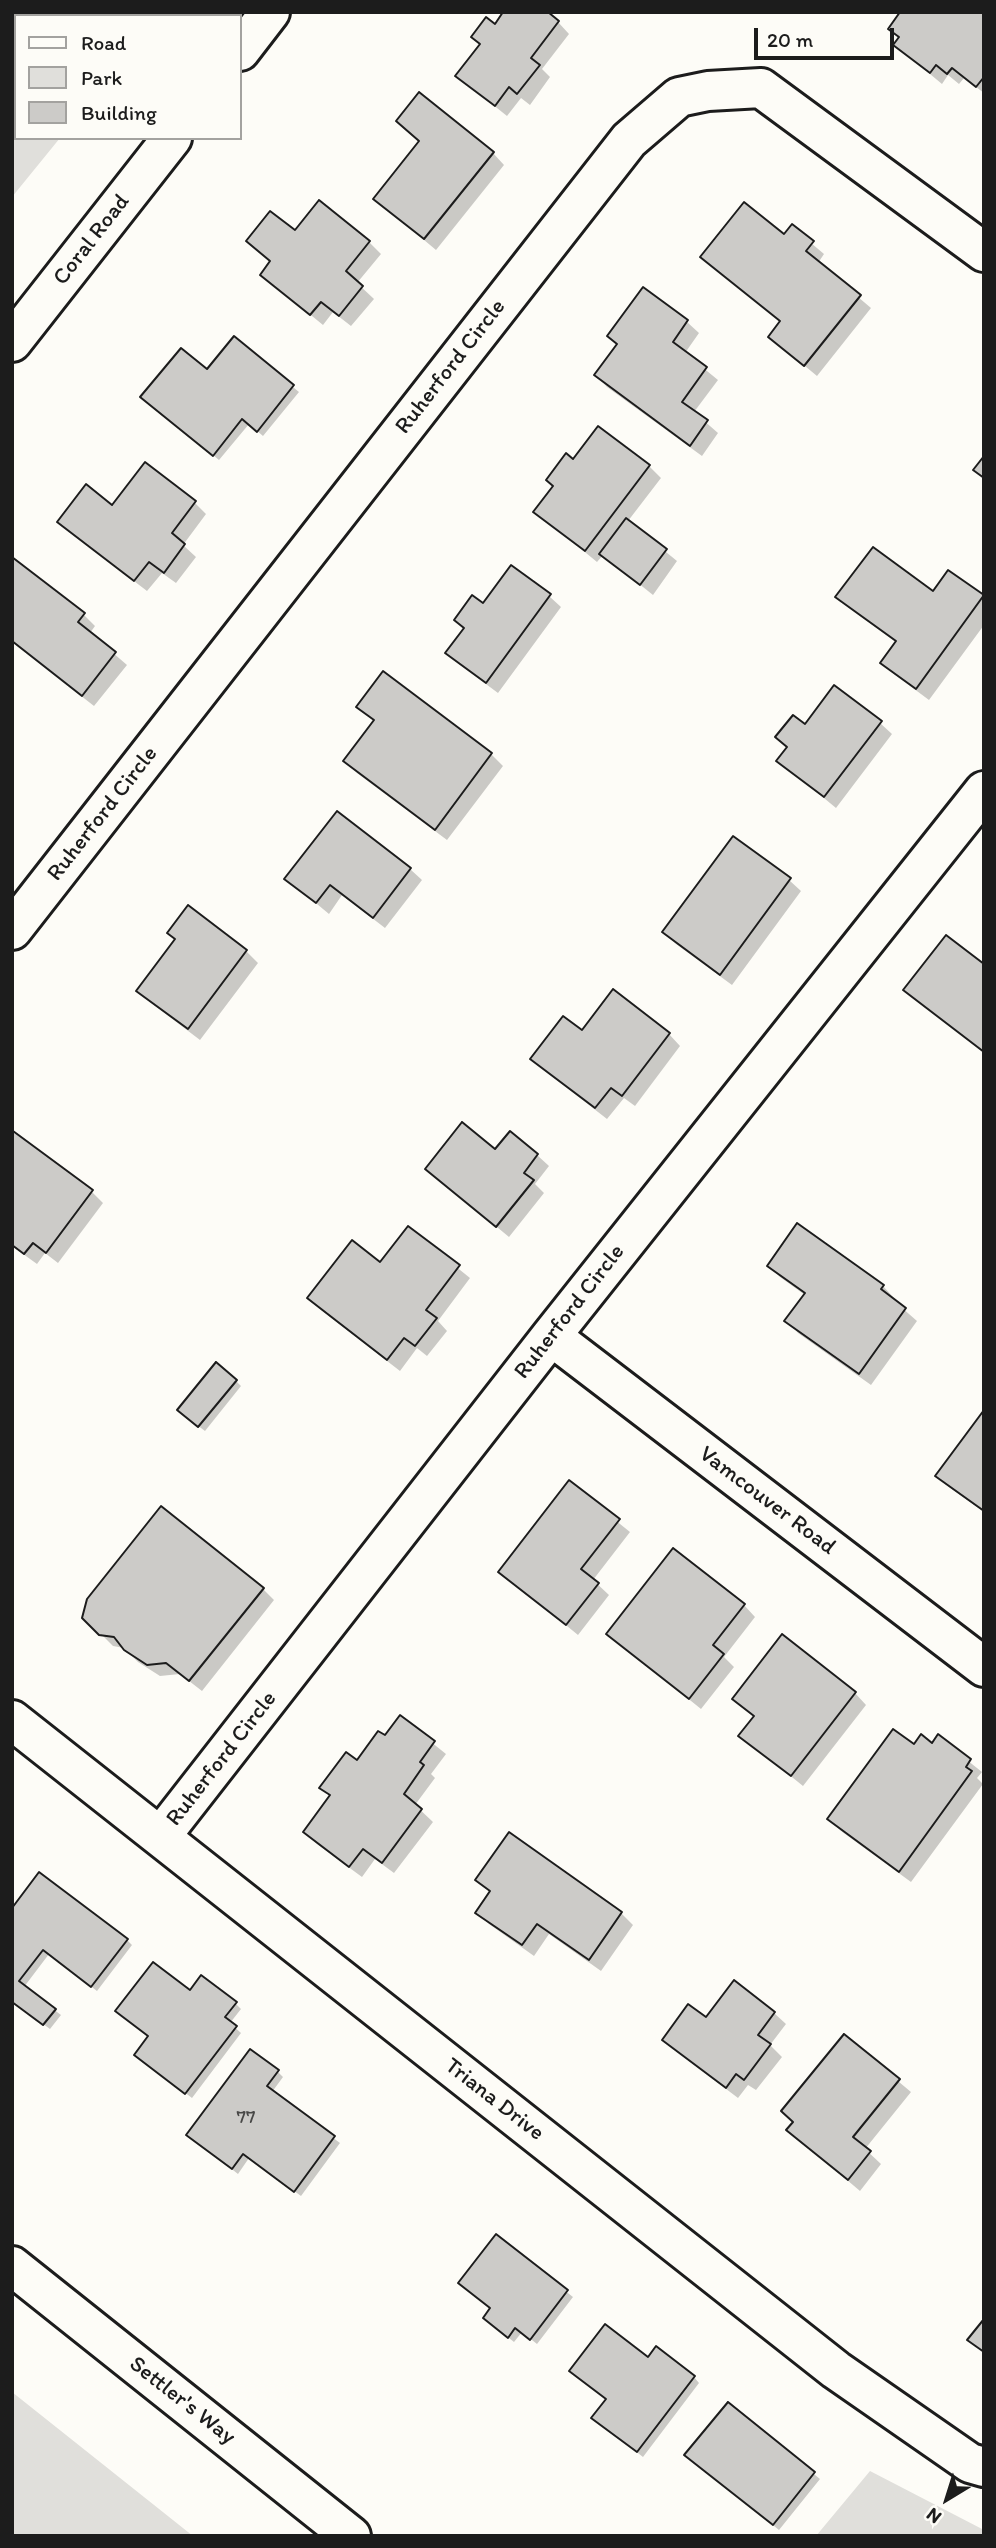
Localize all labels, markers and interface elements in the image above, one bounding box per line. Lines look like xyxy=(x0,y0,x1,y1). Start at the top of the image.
legend xyxy=(14,14,242,140)
scale bar xyxy=(758,14,898,58)
text: 20 m xyxy=(767,27,813,52)
text: Road xyxy=(81,30,126,55)
text: Park xyxy=(81,65,122,90)
text: Building xyxy=(81,100,157,125)
street label: Coral Road xyxy=(48,189,136,291)
street label: Ruherford Circle xyxy=(390,294,512,440)
street label: Ruherford Circle xyxy=(42,741,164,887)
street label: Ruherford Circle xyxy=(509,1239,631,1385)
street label: Vamcouver Road xyxy=(693,1441,841,1561)
street label: Ruherford Circle xyxy=(161,1686,283,1832)
street label: Triana Drive xyxy=(439,2053,549,2147)
house number: 77 xyxy=(237,2107,255,2129)
street label: Settler's Way xyxy=(123,2351,241,2451)
north arrow xyxy=(912,2464,982,2534)
text: N xyxy=(922,2503,946,2529)

